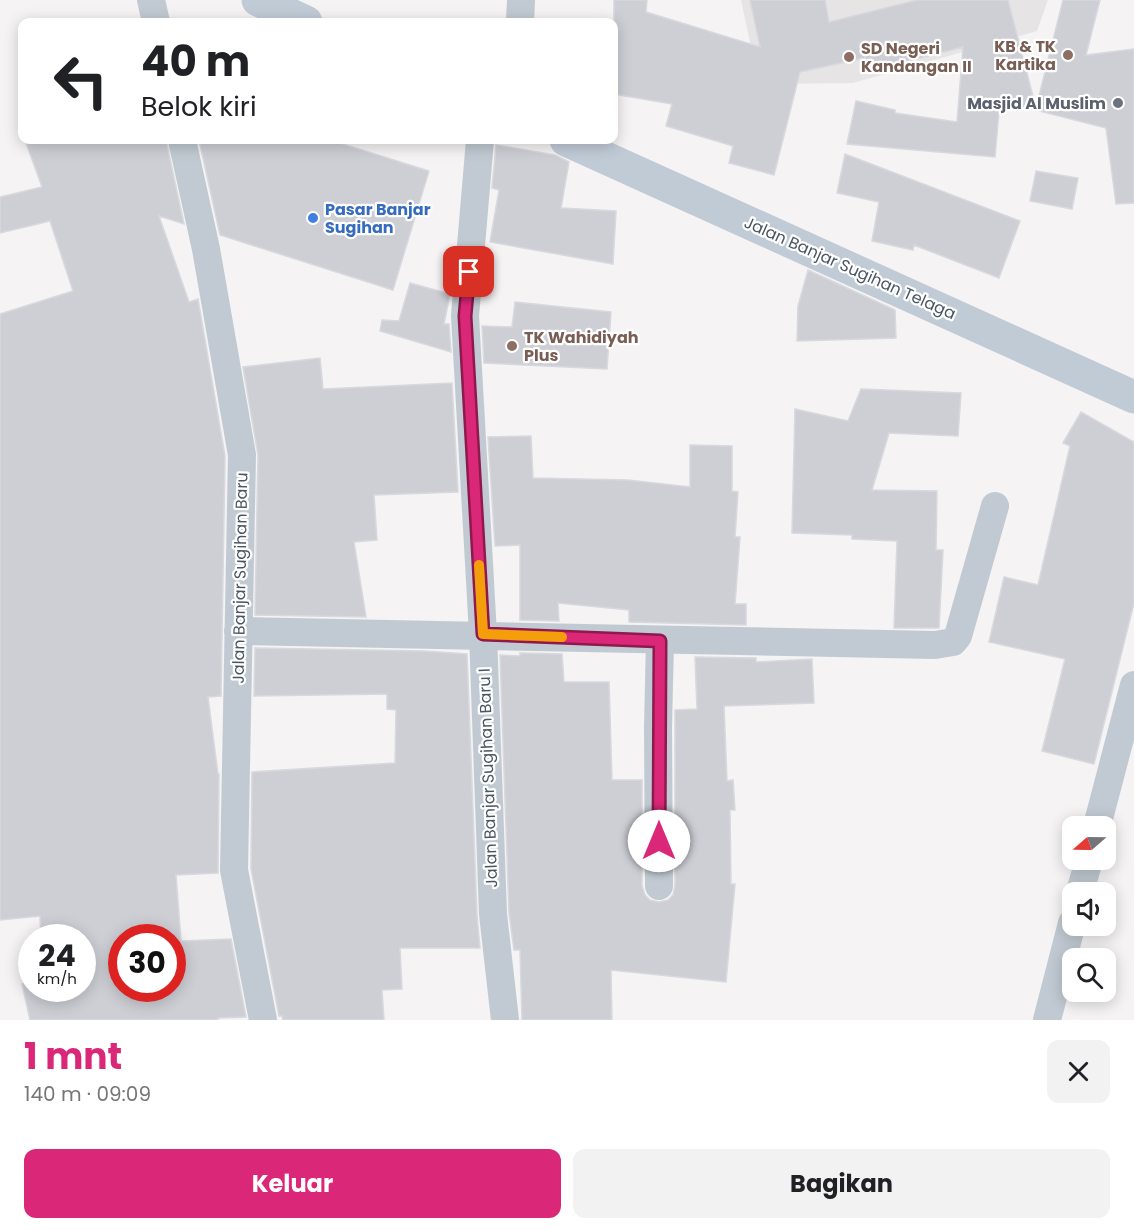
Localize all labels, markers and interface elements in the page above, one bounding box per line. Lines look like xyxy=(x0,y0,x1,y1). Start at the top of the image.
text: 40 m xyxy=(141,32,250,91)
place label: KB & TK Kartika xyxy=(994,35,1056,76)
place label: SD Negeri Kandangan II xyxy=(861,37,972,78)
icon: left xyxy=(42,42,120,120)
marker: KB & TK Kartika xyxy=(1061,48,1075,62)
marker: SD Negeri Kandangan II xyxy=(842,50,856,64)
text: Belok kiri xyxy=(141,88,257,125)
place label: Masjid Al Muslim xyxy=(967,92,1106,115)
marker: Masjid Al Muslim xyxy=(1111,96,1125,110)
place label: Pasar Banjar Sugihan xyxy=(325,198,431,239)
marker: Pasar Banjar Sugihan xyxy=(306,211,320,225)
street label: Jalan Banjar Sugihan Telaga xyxy=(741,211,959,325)
pin xyxy=(443,246,494,297)
icon: arrive xyxy=(452,255,485,288)
place label: TK Wahidiyah Plus xyxy=(524,326,639,367)
marker: TK Wahidiyah Plus xyxy=(505,339,519,353)
street label: Jalan Banjar Sugihan Baru xyxy=(227,472,253,684)
street label: Jalan Banjar Sugihan Baru I xyxy=(473,668,503,888)
position arrow xyxy=(627,809,691,873)
north arrow xyxy=(1062,816,1116,870)
map controls xyxy=(1062,816,1116,1002)
button: sound xyxy=(1062,882,1116,936)
speed limit sign: 30 xyxy=(108,924,186,1002)
text: 24 xyxy=(38,934,76,977)
button: search xyxy=(1062,948,1116,1002)
text: km/h xyxy=(37,968,77,989)
text: 1 mnt xyxy=(24,1031,122,1082)
button: close xyxy=(1047,1040,1110,1103)
text: 140 m · 09:09 xyxy=(24,1080,151,1108)
button: Keluar xyxy=(24,1149,561,1218)
button: Bagikan xyxy=(573,1149,1110,1218)

